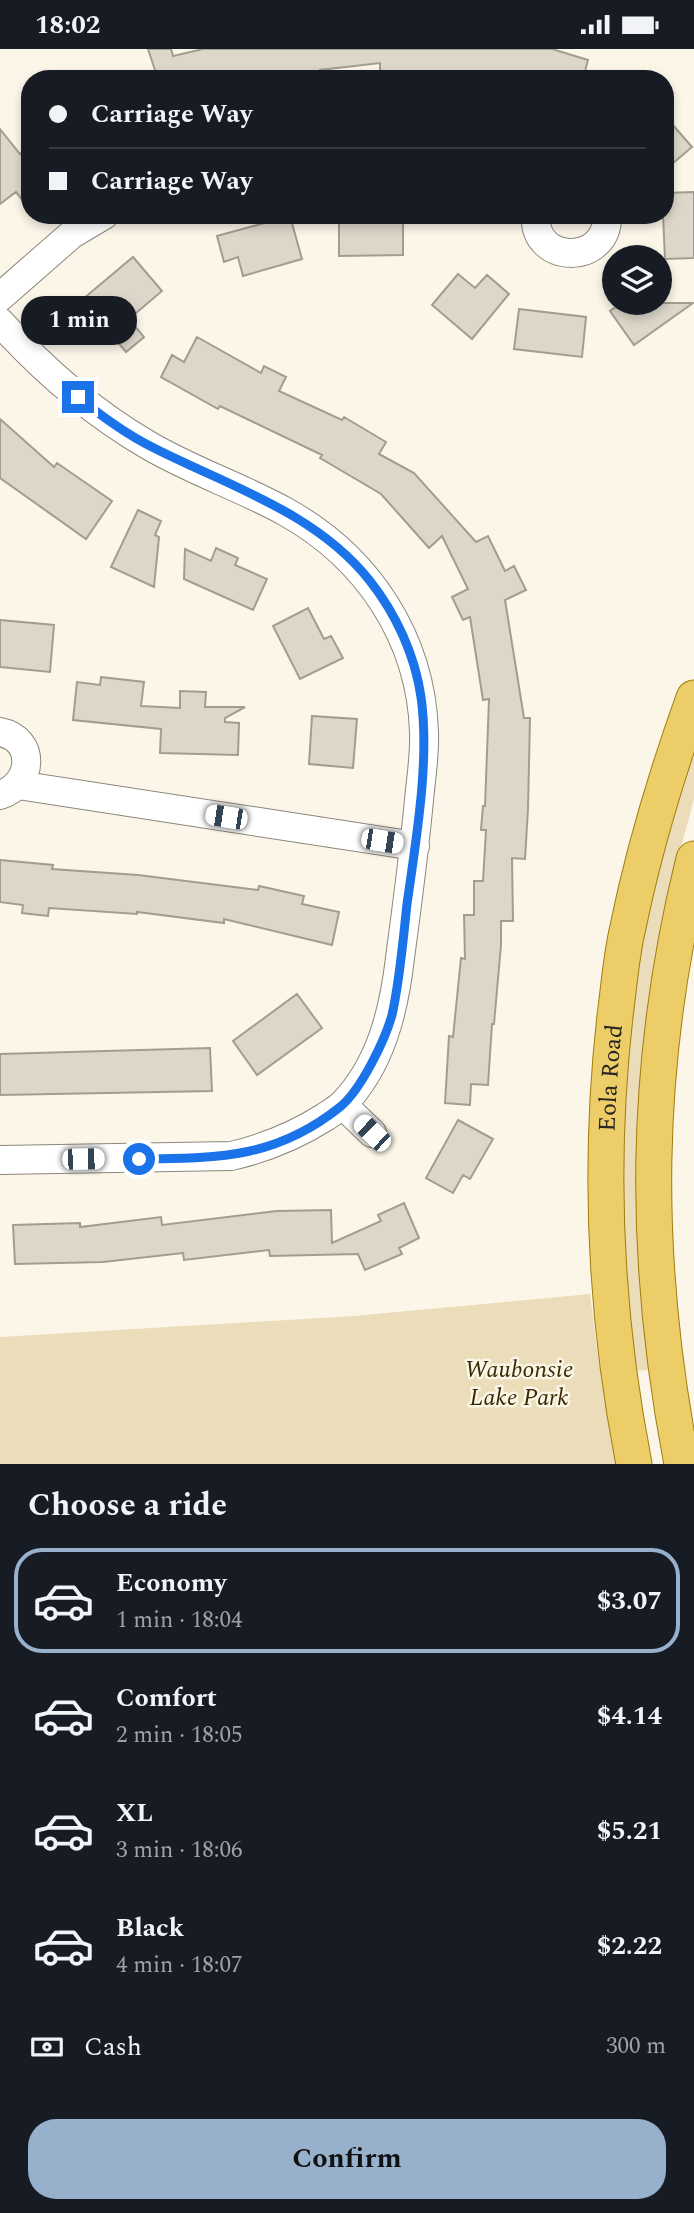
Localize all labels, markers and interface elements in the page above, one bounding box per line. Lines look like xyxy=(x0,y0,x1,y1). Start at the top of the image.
text: 18:02 xyxy=(35,5,100,45)
text: Carriage Way xyxy=(91,94,252,134)
text: Carriage Way xyxy=(91,161,252,201)
map controls xyxy=(602,245,672,315)
button: layers xyxy=(602,245,672,315)
callout: 1 min xyxy=(20,295,136,345)
text: 1 min xyxy=(48,303,110,338)
route end xyxy=(62,381,94,413)
car xyxy=(204,803,249,831)
car xyxy=(360,827,405,855)
street label: Eola Road xyxy=(590,1023,633,1132)
car xyxy=(350,1111,395,1155)
route start xyxy=(123,1143,155,1175)
car xyxy=(62,1148,105,1170)
park label: Waubonsie Lake Park xyxy=(465,1352,573,1416)
text: Choose a ride xyxy=(28,1481,227,1530)
text: Economy xyxy=(116,1563,226,1603)
icon: car xyxy=(32,1569,95,1632)
text: $3.07 xyxy=(597,1581,662,1621)
text: 1 min · 18:04 xyxy=(116,1603,243,1638)
text: Comfort xyxy=(116,1678,217,1718)
icon: car xyxy=(32,1684,95,1747)
text: $4.14 xyxy=(597,1696,662,1736)
text: 2 min · 18:05 xyxy=(116,1718,243,1753)
text: XL xyxy=(116,1793,153,1833)
icon: car xyxy=(32,1799,95,1862)
text: $5.21 xyxy=(597,1811,662,1851)
text: 3 min · 18:06 xyxy=(116,1833,243,1868)
text: Black xyxy=(116,1908,184,1948)
icon: car xyxy=(32,1914,95,1977)
text: $2.22 xyxy=(597,1926,662,1966)
text: 4 min · 18:07 xyxy=(116,1948,243,1983)
text: Cash xyxy=(84,2027,142,2067)
icon: cash xyxy=(28,2028,66,2066)
text: 300 m xyxy=(606,2029,666,2064)
button: Confirm xyxy=(28,2119,666,2199)

